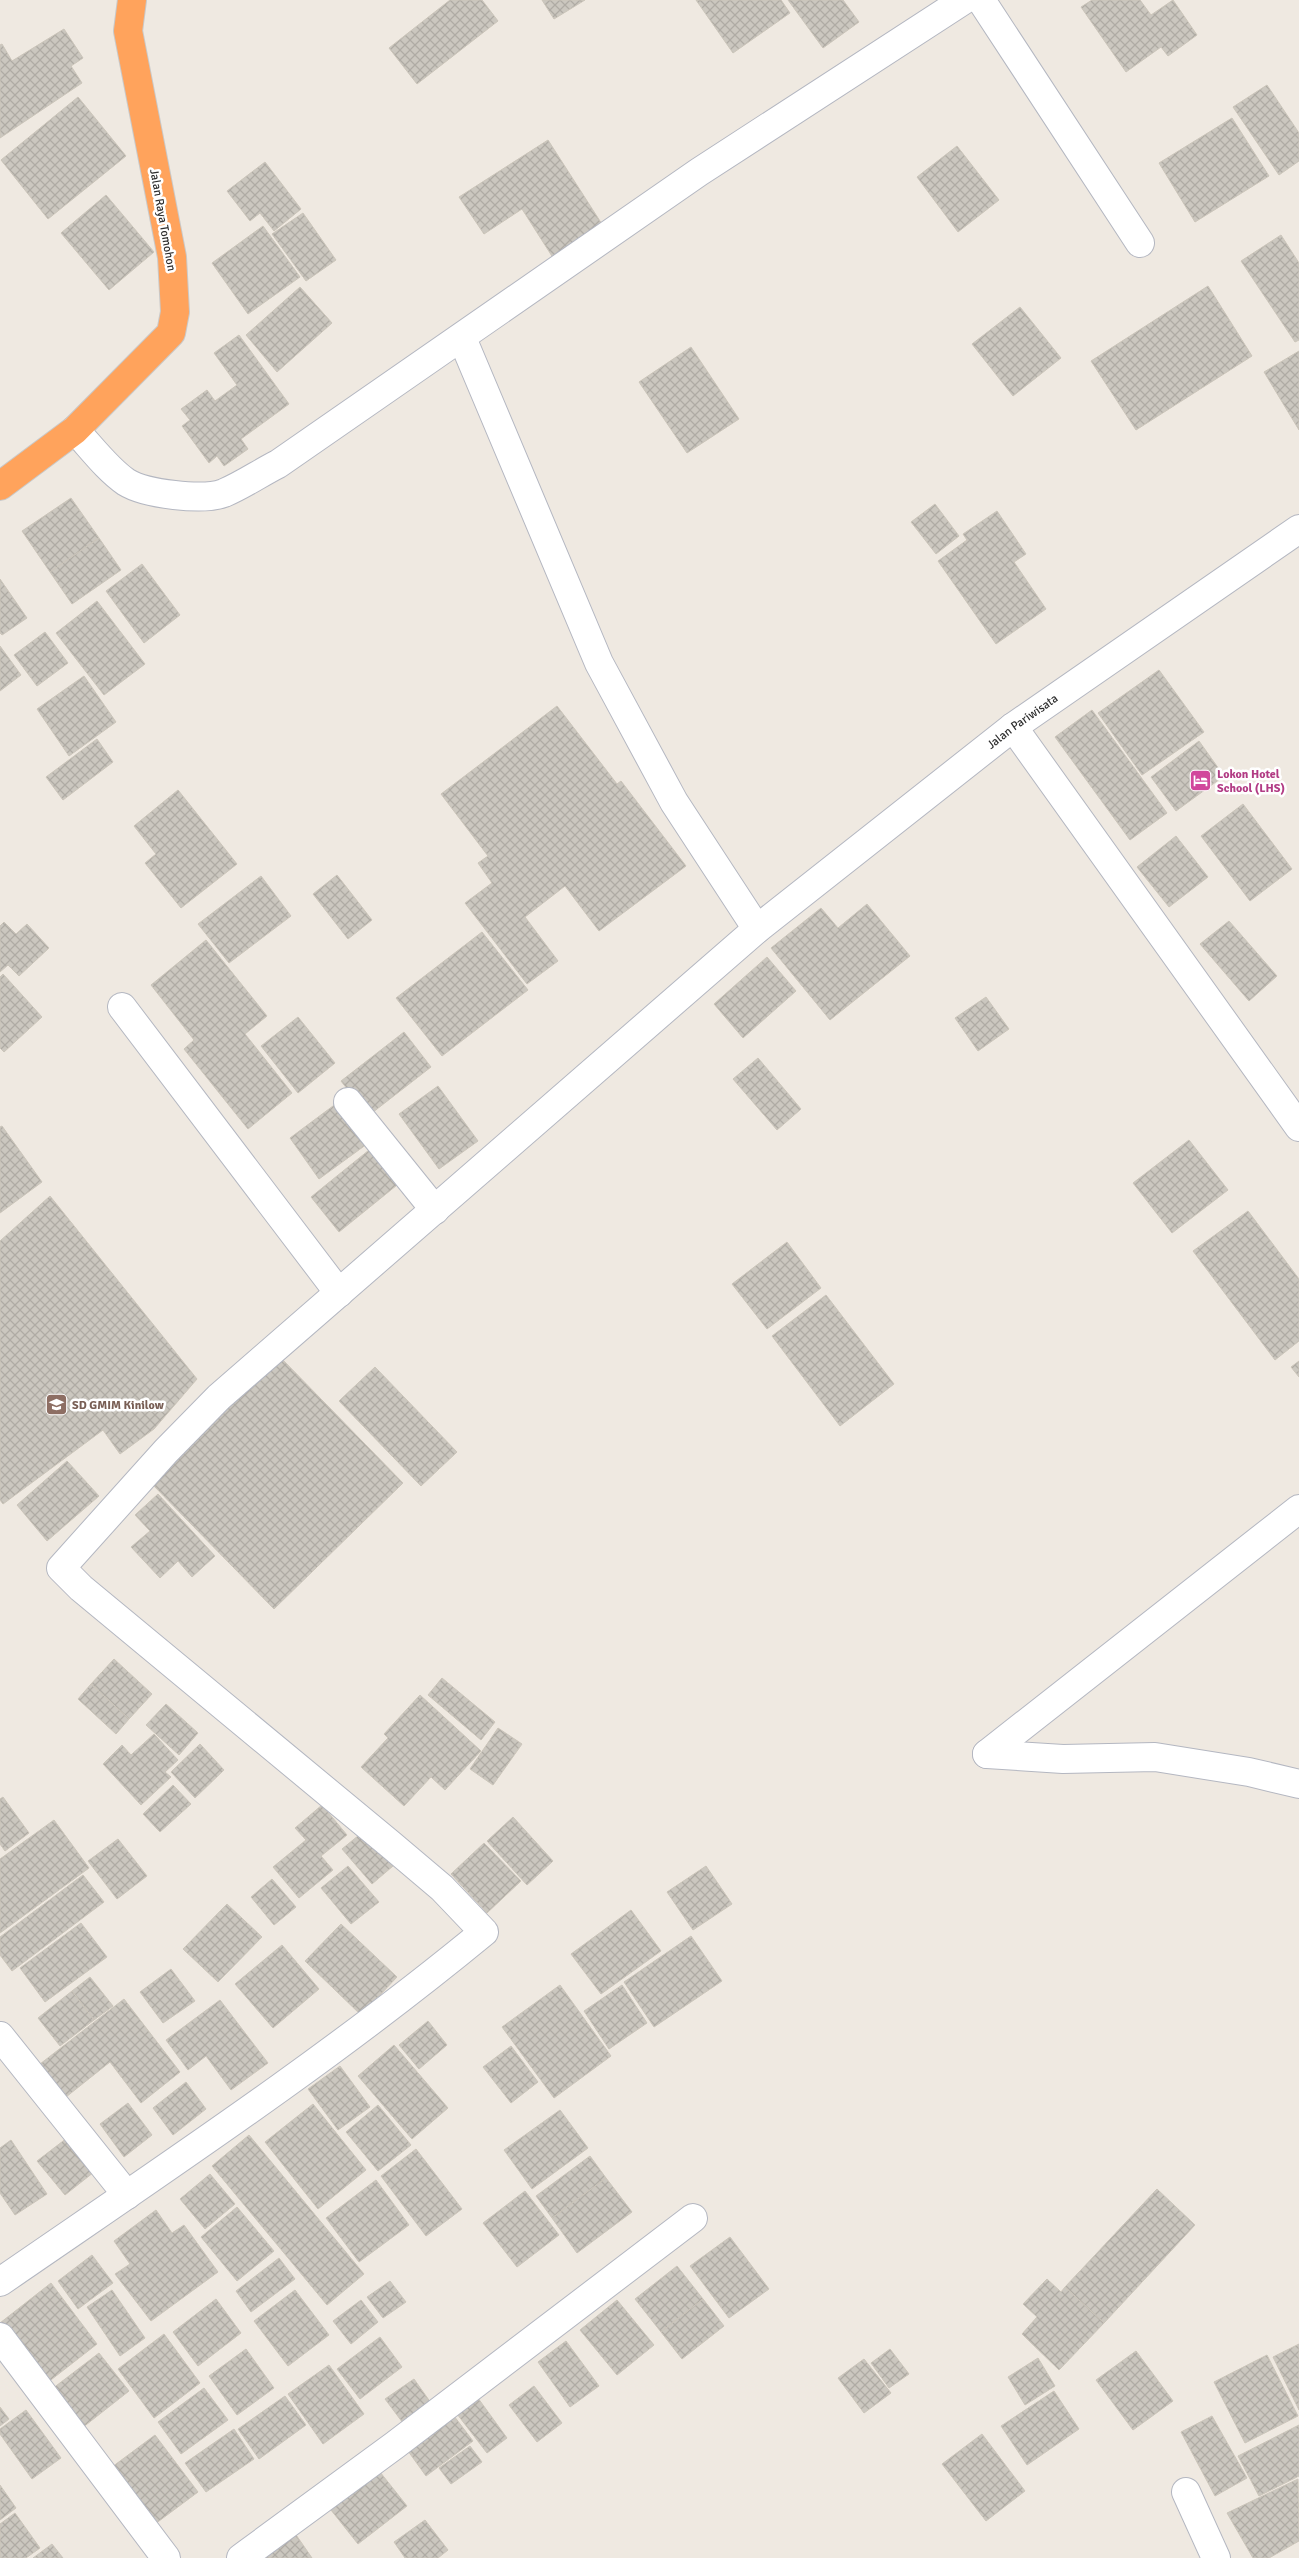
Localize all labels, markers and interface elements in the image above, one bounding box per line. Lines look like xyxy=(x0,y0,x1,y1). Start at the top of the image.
street label: Jalan Raya Tomohon xyxy=(146,168,179,272)
street label: Jalan Pariwisata xyxy=(984,691,1061,753)
place label: Lokon Hotel School (LHS) xyxy=(1217,767,1285,796)
hotel icon: Lokon Hotel School (LHS) xyxy=(1189,769,1213,793)
school or university icon: SD GMIM Kinilow xyxy=(44,1393,68,1417)
place label: SD GMIM Kinilow xyxy=(72,1398,165,1413)

